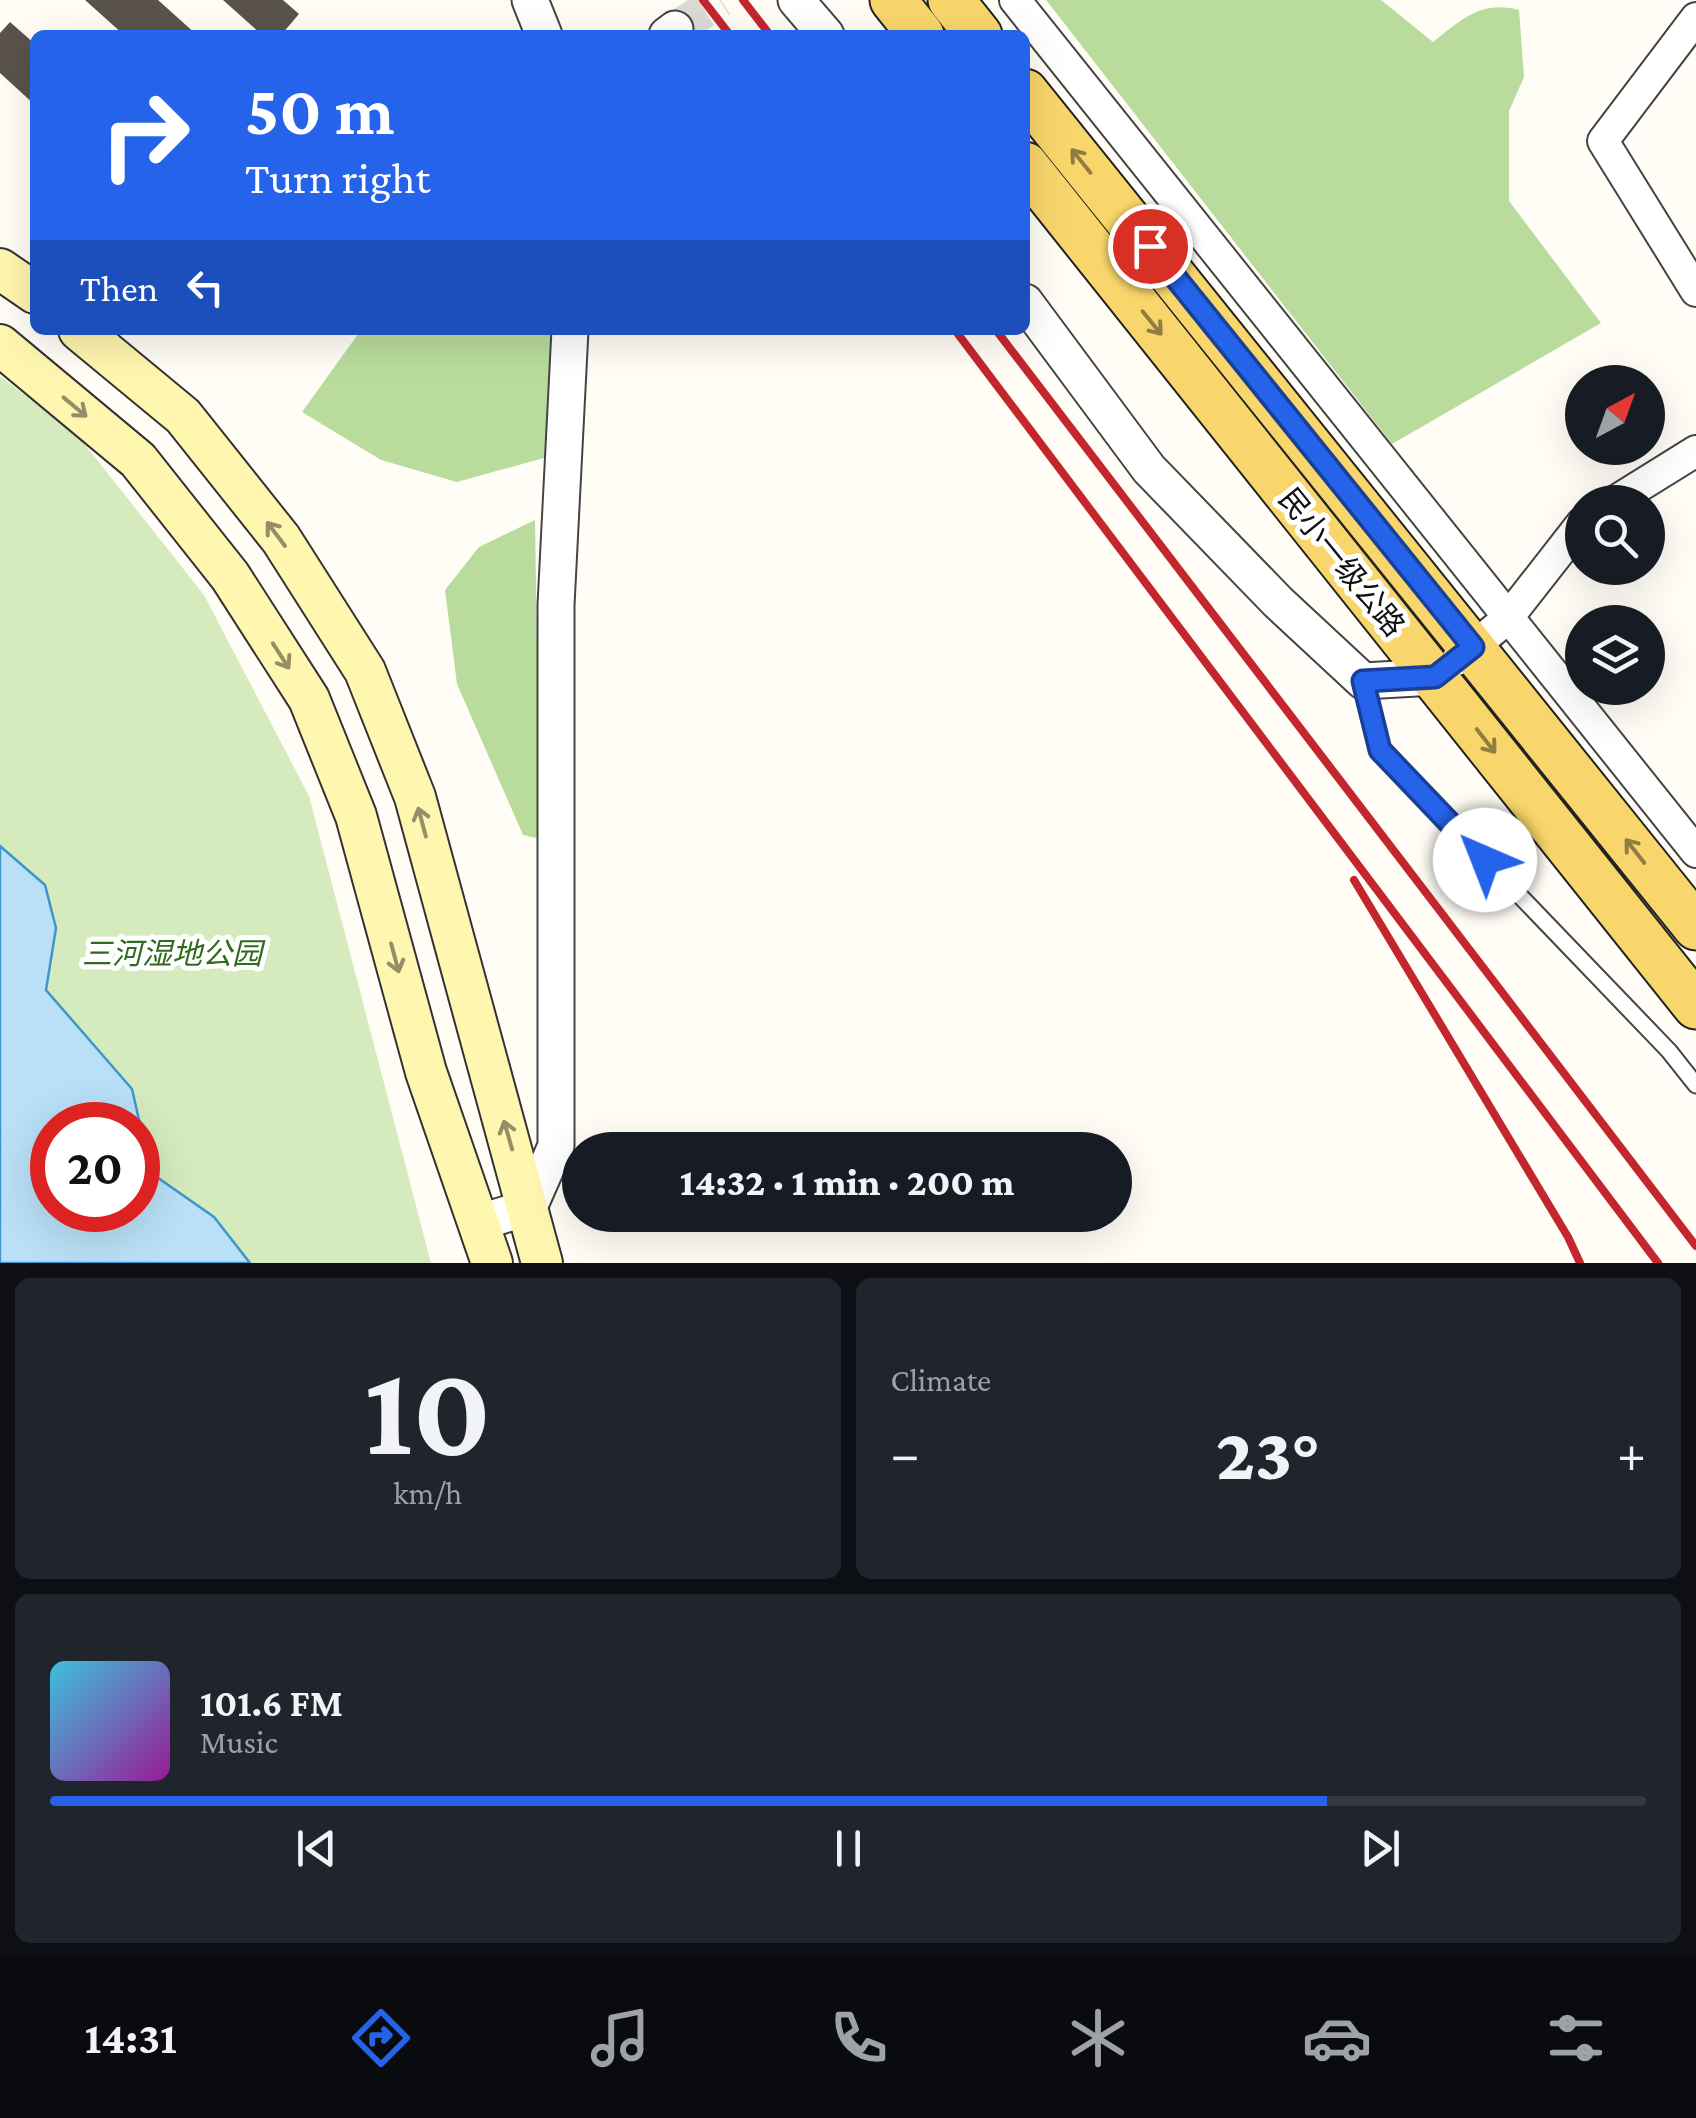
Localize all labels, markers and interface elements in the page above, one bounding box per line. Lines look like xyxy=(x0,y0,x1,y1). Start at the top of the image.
icon: right xyxy=(80,70,210,200)
text: 50 m xyxy=(245,71,395,149)
one-way arrow xyxy=(1070,149,1092,175)
text: Turn right xyxy=(245,153,430,203)
pin xyxy=(1108,204,1193,289)
icon: arrive xyxy=(1123,219,1178,274)
icon: left xyxy=(178,260,233,315)
text: Then xyxy=(80,267,158,309)
one-way arrow xyxy=(1140,310,1162,336)
north arrow xyxy=(1565,365,1665,465)
map controls xyxy=(1565,365,1665,705)
one-way arrow xyxy=(62,396,87,419)
street label: 民小一级公路 xyxy=(1273,482,1411,642)
button: search xyxy=(1565,485,1665,585)
one-way arrow xyxy=(265,521,286,548)
button: layers xyxy=(1565,605,1665,705)
one-way arrow xyxy=(271,641,292,669)
one-way arrow xyxy=(1475,727,1496,754)
one-way arrow xyxy=(412,806,431,838)
position arrow xyxy=(1433,808,1537,912)
one-way arrow xyxy=(1625,838,1646,865)
park label: 三河湿地公园 xyxy=(82,937,266,970)
one-way arrow xyxy=(387,942,405,973)
speed limit sign: 20 xyxy=(30,1102,160,1232)
one-way arrow xyxy=(498,1120,517,1151)
text: 14:32 · 1 min · 200 m xyxy=(680,1161,1014,1203)
text: 10 xyxy=(364,1337,492,1482)
text: Climate xyxy=(891,1362,991,1398)
text: 23° xyxy=(1216,1412,1321,1495)
text: − xyxy=(891,1423,920,1484)
text: + xyxy=(1617,1423,1646,1484)
text: km/h xyxy=(393,1475,462,1511)
text: 101.6 FM xyxy=(200,1682,343,1724)
text: Music xyxy=(200,1724,278,1760)
icon: previous xyxy=(289,1821,344,1876)
icon: pause xyxy=(821,1821,876,1876)
icon: next xyxy=(1353,1821,1408,1876)
icon: directions xyxy=(346,2003,416,2073)
icon: music xyxy=(585,2003,655,2073)
icon: phone xyxy=(824,2003,894,2073)
icon: climate xyxy=(1063,2003,1133,2073)
icon: car xyxy=(1302,2003,1372,2073)
icon: filters xyxy=(1541,2003,1611,2073)
text: 14:31 xyxy=(85,2013,177,2063)

